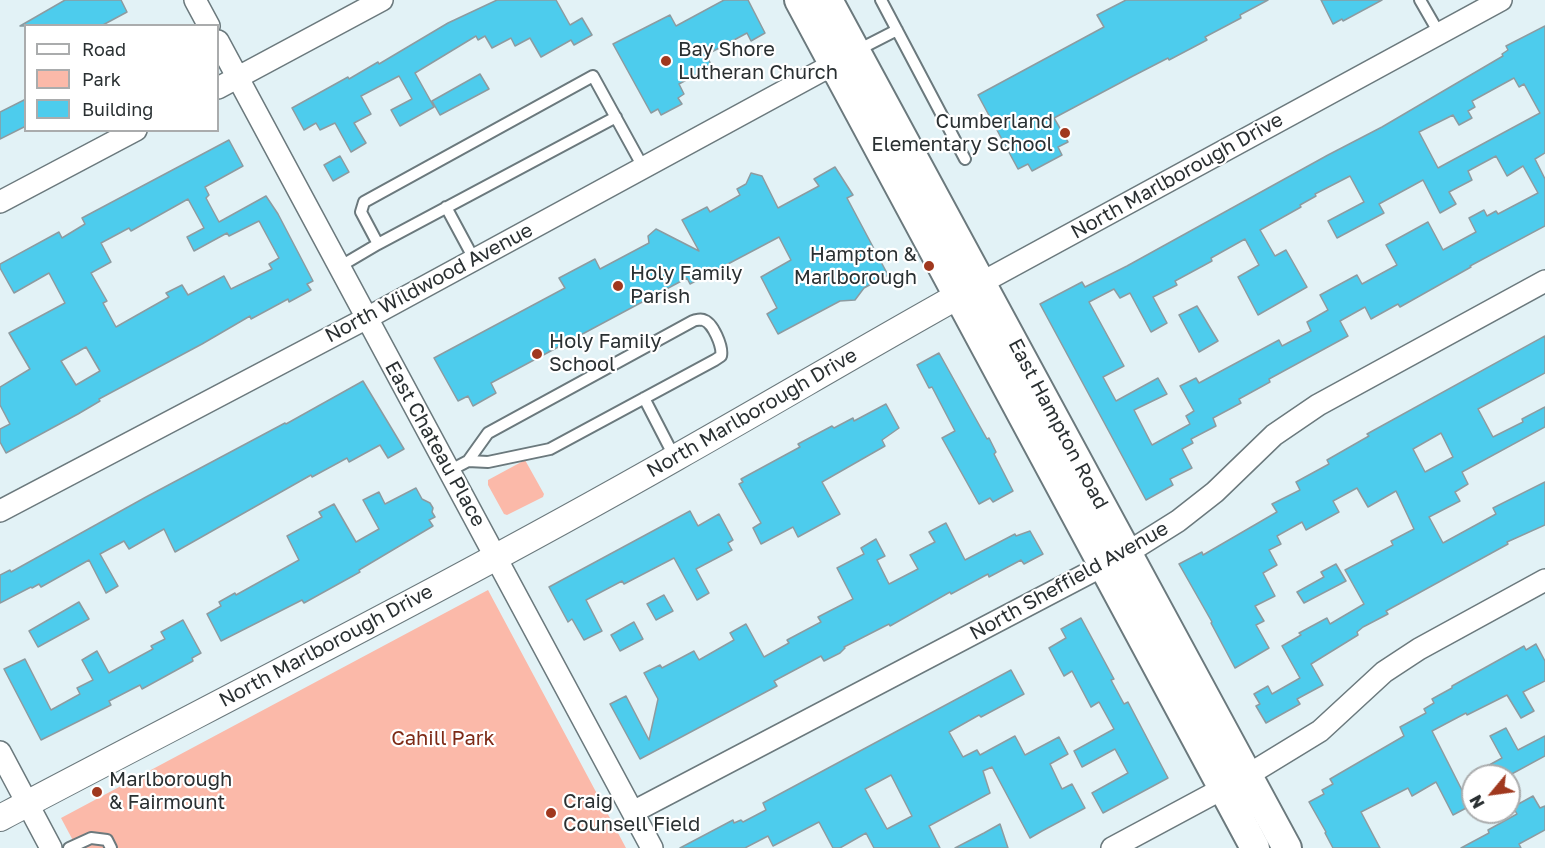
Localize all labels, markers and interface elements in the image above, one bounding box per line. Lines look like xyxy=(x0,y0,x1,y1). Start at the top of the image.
legend xyxy=(24,24,219,132)
text: Road xyxy=(82,38,126,60)
place label: Bay Shore Lutheran Church xyxy=(678,38,838,85)
marker: Bay Shore Lutheran Church xyxy=(659,54,673,68)
text: Park xyxy=(82,68,121,90)
text: Building xyxy=(82,98,153,120)
street label: North Marlborough Drive xyxy=(1067,108,1287,244)
place label: Cumberland Elementary School xyxy=(871,110,1053,157)
marker: Cumberland Elementary School xyxy=(1058,126,1072,140)
street label: North Wildwood Avenue xyxy=(321,218,537,348)
place label: Hampton & Marlborough xyxy=(794,243,917,290)
marker: Hampton & Marlborough xyxy=(922,259,936,273)
place label: Holy Family Parish xyxy=(630,262,742,309)
marker: Holy Family Parish xyxy=(611,279,625,293)
place label: Holy Family School xyxy=(549,330,661,377)
street label: East Hampton Road xyxy=(1003,335,1113,513)
street label: North Marlborough Drive xyxy=(643,343,861,483)
marker: Holy Family School xyxy=(530,347,544,361)
street label: East Chateau Place xyxy=(380,357,490,531)
street label: North Sheffield Avenue xyxy=(966,516,1172,646)
street label: North Marlborough Drive xyxy=(215,579,437,713)
park label: Cahill Park xyxy=(391,727,495,751)
north arrow xyxy=(1461,764,1521,824)
place label: Marlborough & Fairmount xyxy=(109,768,232,815)
marker: Marlborough & Fairmount xyxy=(90,785,104,799)
place label: Craig Counsell Field xyxy=(563,790,700,837)
text: N xyxy=(1465,792,1489,812)
marker: Craig Counsell Field xyxy=(544,806,558,820)

